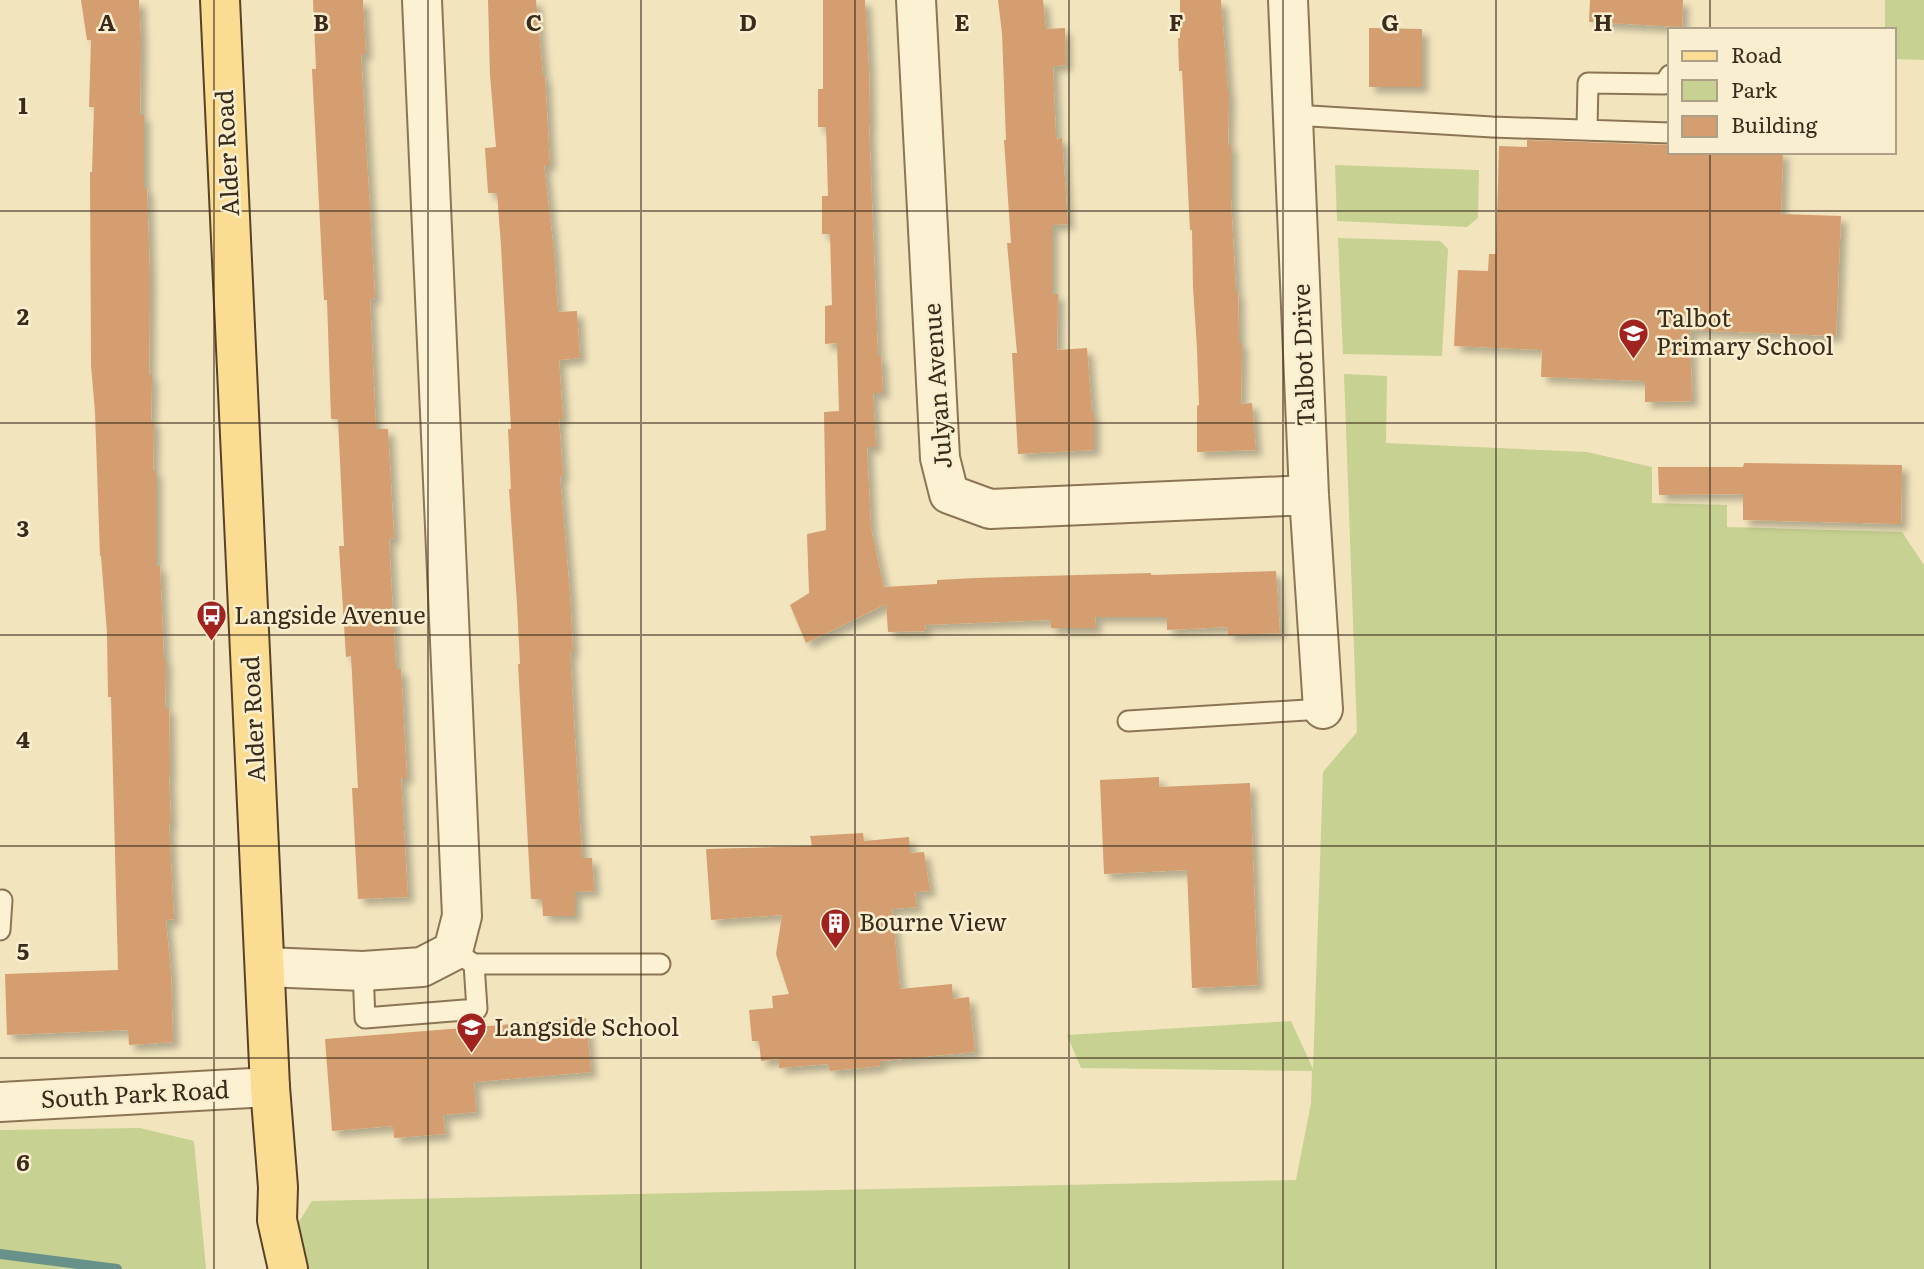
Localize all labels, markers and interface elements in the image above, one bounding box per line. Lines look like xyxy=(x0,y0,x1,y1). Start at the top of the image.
text: A xyxy=(98,4,116,38)
text: B xyxy=(313,4,329,38)
text: C xyxy=(526,4,542,38)
text: D xyxy=(739,4,757,38)
text: E xyxy=(954,4,970,38)
text: F xyxy=(1169,4,1184,38)
text: G xyxy=(1381,4,1399,38)
text: H xyxy=(1593,4,1613,38)
legend xyxy=(1668,28,1896,154)
text: Road xyxy=(1731,38,1782,69)
text: Park xyxy=(1731,73,1777,104)
text: 1 xyxy=(18,87,28,121)
street label: Alder Road xyxy=(205,89,246,217)
text: Building xyxy=(1731,108,1818,139)
street label: Talbot Drive xyxy=(1282,283,1321,427)
text: 2 xyxy=(17,298,29,332)
place label: Talbot Primary School xyxy=(1656,299,1833,362)
street label: Julyan Avenue xyxy=(912,302,959,470)
school or university icon: Talbot Primary School xyxy=(1616,316,1650,360)
text: 3 xyxy=(17,510,29,544)
place label: Langside Avenue xyxy=(234,596,426,631)
bus stop icon: Langside Avenue xyxy=(194,599,228,643)
street label: Alder Road xyxy=(231,655,272,783)
text: 4 xyxy=(16,721,30,755)
place label: Bourne View xyxy=(859,903,1007,938)
building icon: Bourne View xyxy=(819,906,853,950)
text: 5 xyxy=(17,933,29,967)
place label: Langside School xyxy=(494,1008,679,1043)
school or university icon: Langside School xyxy=(454,1011,488,1055)
street label: South Park Road xyxy=(40,1070,230,1115)
text: 6 xyxy=(16,1144,30,1178)

